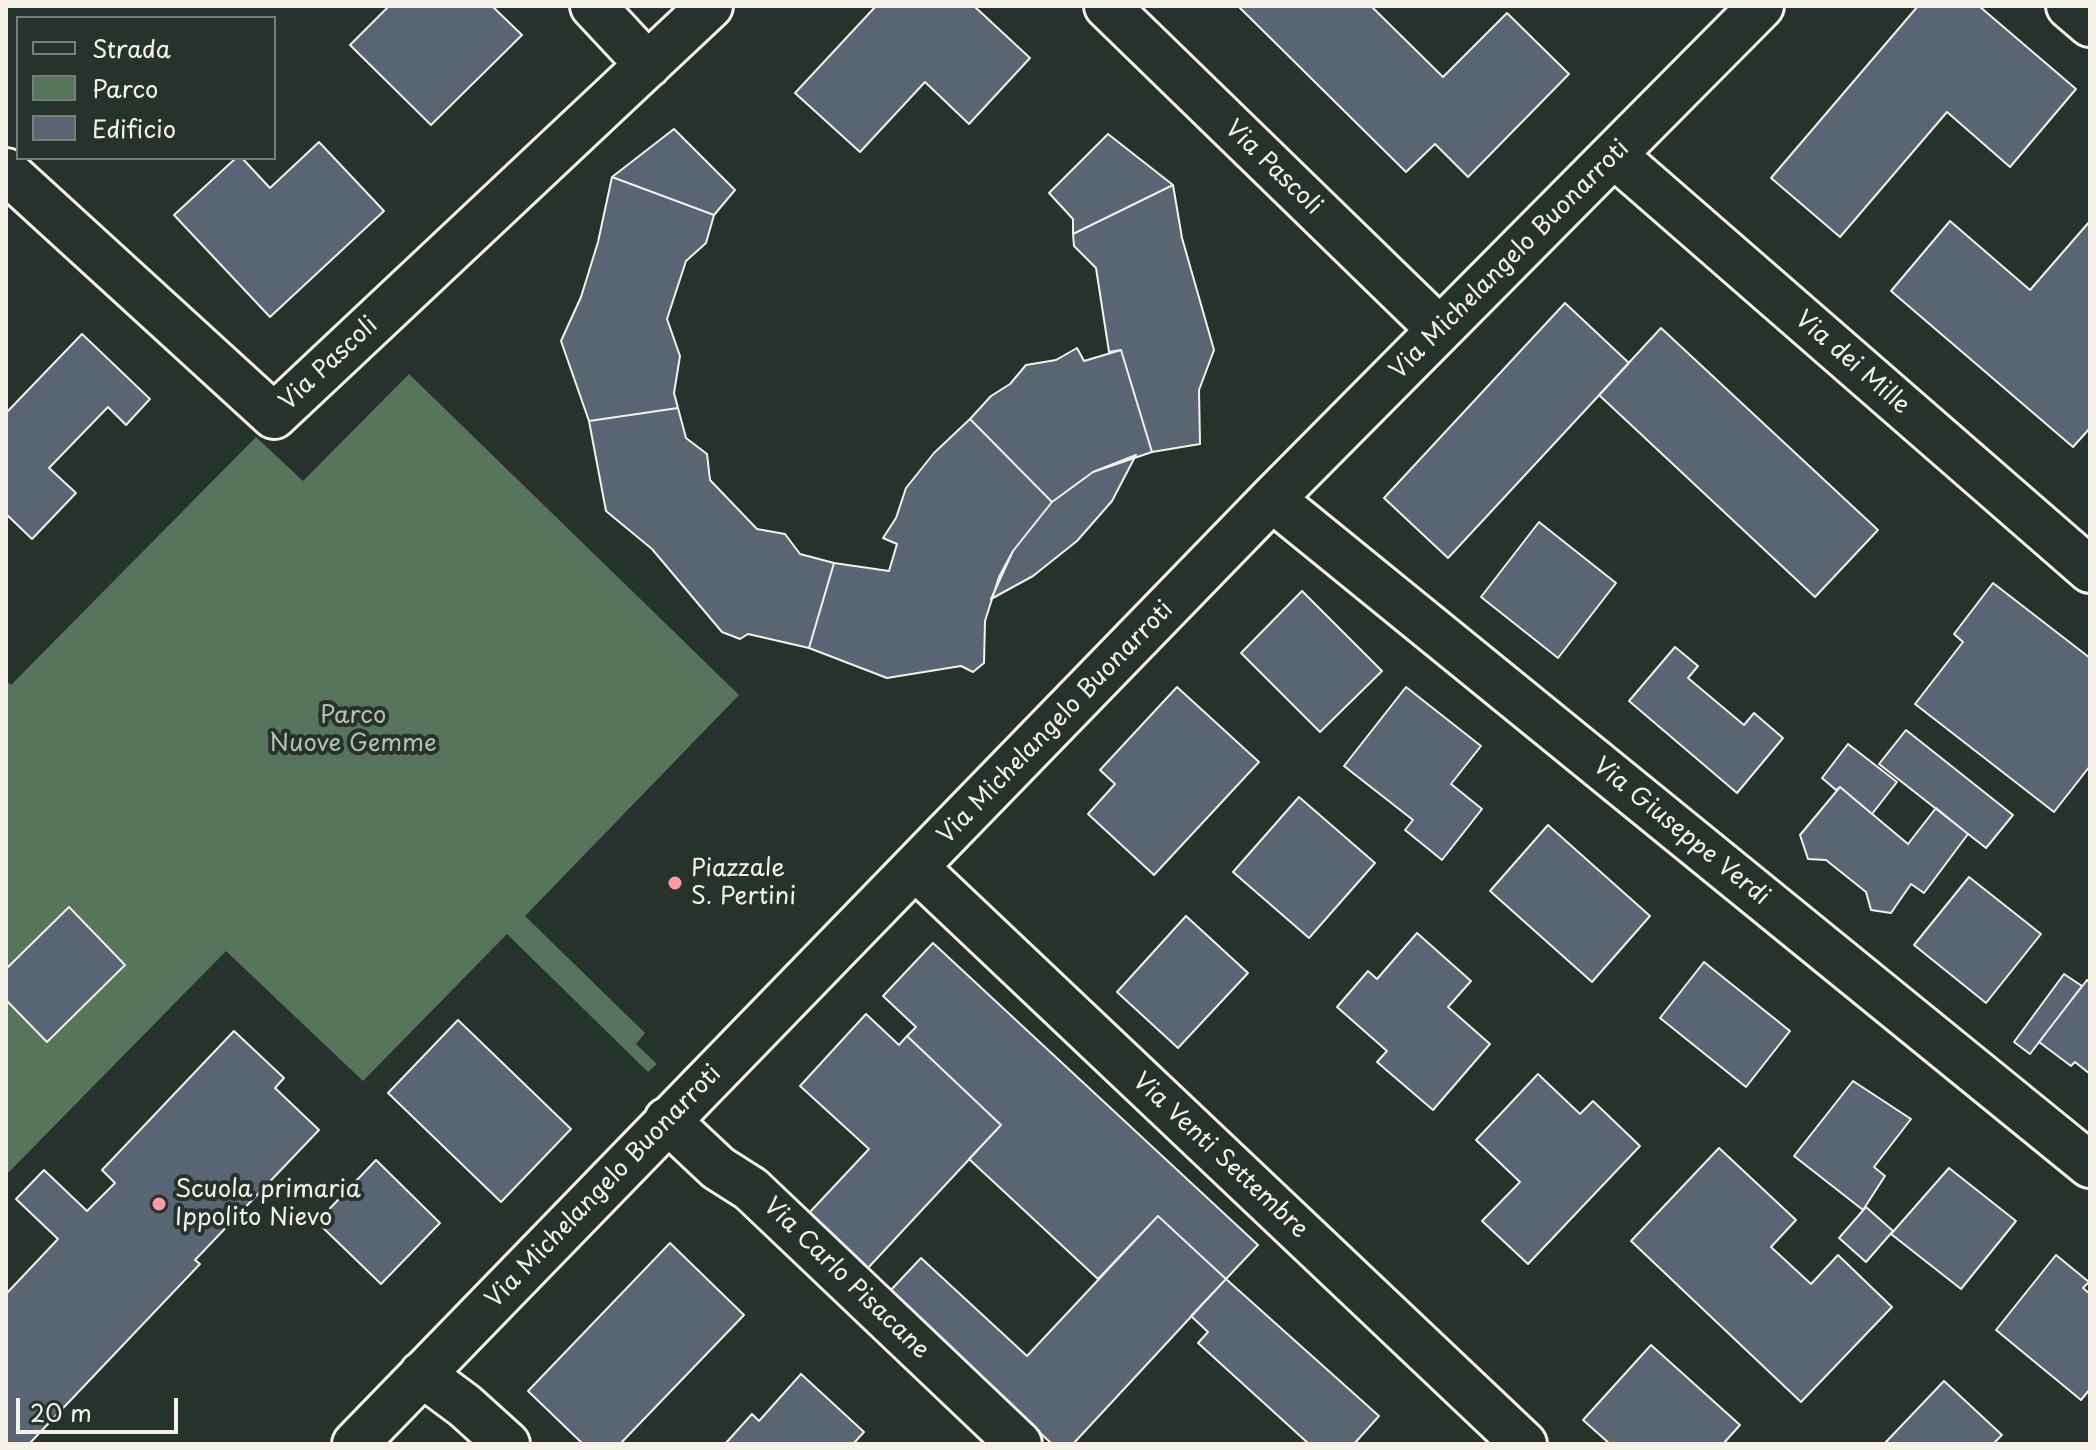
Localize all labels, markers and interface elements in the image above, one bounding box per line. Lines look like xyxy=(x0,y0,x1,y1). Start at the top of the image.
legend xyxy=(16,16,276,160)
text: Strada xyxy=(92,30,171,66)
text: Parco xyxy=(92,70,158,106)
text: Edificio xyxy=(92,110,176,146)
street label: Via Pascoli xyxy=(1219,115,1327,221)
street label: Via Michelangelo Buonarroti xyxy=(1385,135,1635,385)
street label: Via dei Mille xyxy=(1789,305,1915,421)
street label: Via Pascoli xyxy=(274,311,384,417)
street label: Via Michelangelo Buonarroti xyxy=(932,596,1180,850)
park label: Parco Nuove Gemme xyxy=(269,702,437,758)
street label: Via Giuseppe Verdi xyxy=(1587,752,1775,912)
place label: Piazzale S. Pertini xyxy=(691,855,796,911)
marker: Piazzale S. Pertini xyxy=(666,874,684,892)
street label: Via Michelangelo Buonarroti xyxy=(480,1060,728,1314)
street label: Via Venti Settembre xyxy=(1127,1067,1313,1245)
place label: Scuola primaria Ippolito Nievo xyxy=(175,1176,361,1232)
street label: Via Carlo Pisacane xyxy=(757,1192,935,1366)
marker: Scuola primaria Ippolito Nievo xyxy=(150,1195,168,1213)
scale bar xyxy=(20,1382,182,1432)
text: 20 m xyxy=(30,1394,92,1430)

